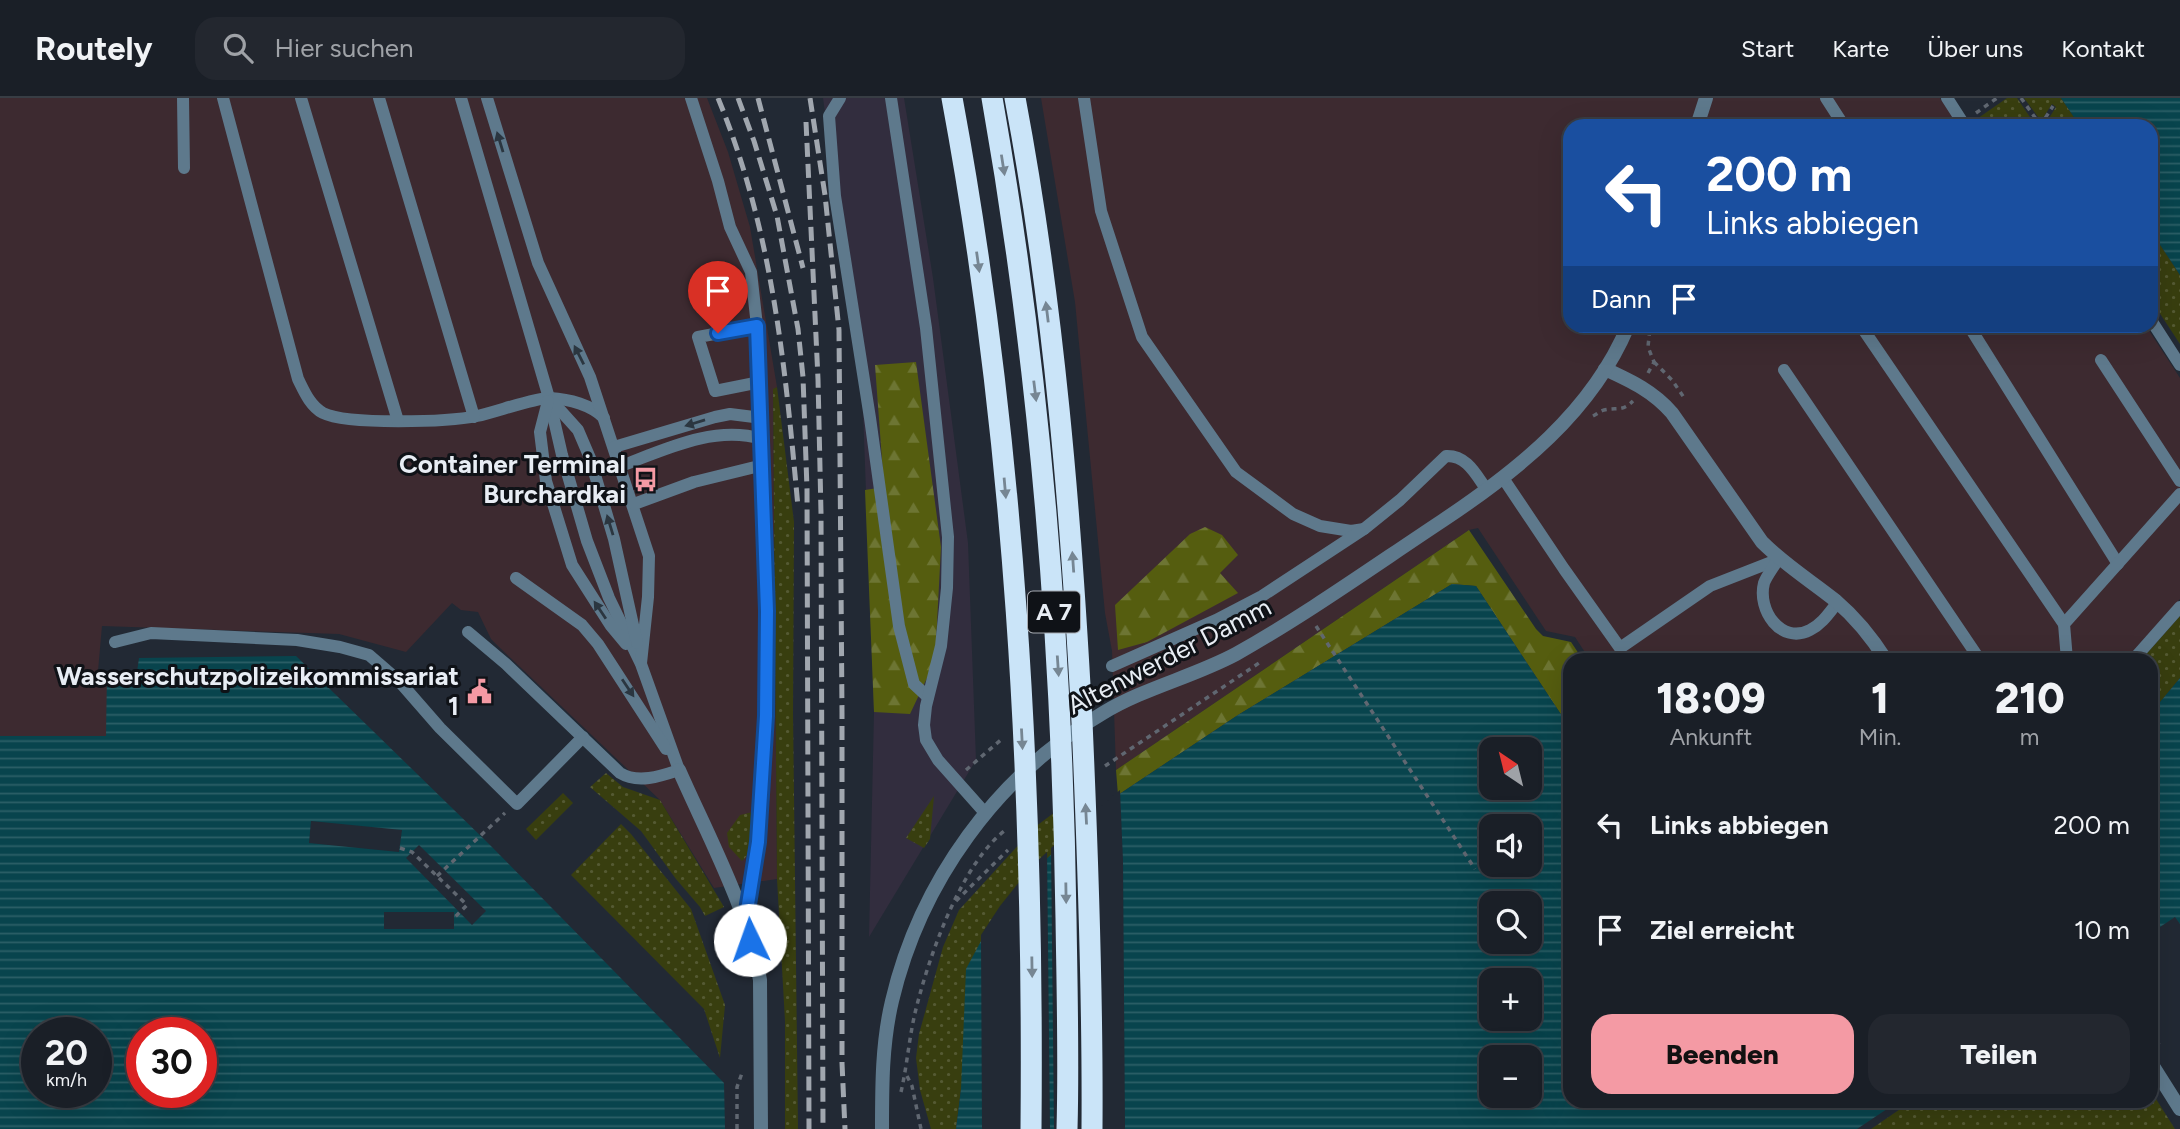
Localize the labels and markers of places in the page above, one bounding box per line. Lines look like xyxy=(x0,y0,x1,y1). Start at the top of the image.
pin xyxy=(688,261,748,333)
place label: Container Terminal Burchardkai xyxy=(399,448,626,510)
bus stop icon: Container Terminal Burchardkai xyxy=(632,465,660,493)
place label: Wasserschutzpolizeikommissariat 1 xyxy=(56,660,459,722)
public building icon: Wasserschutzpolizeikommissariat 1 xyxy=(465,677,493,705)

